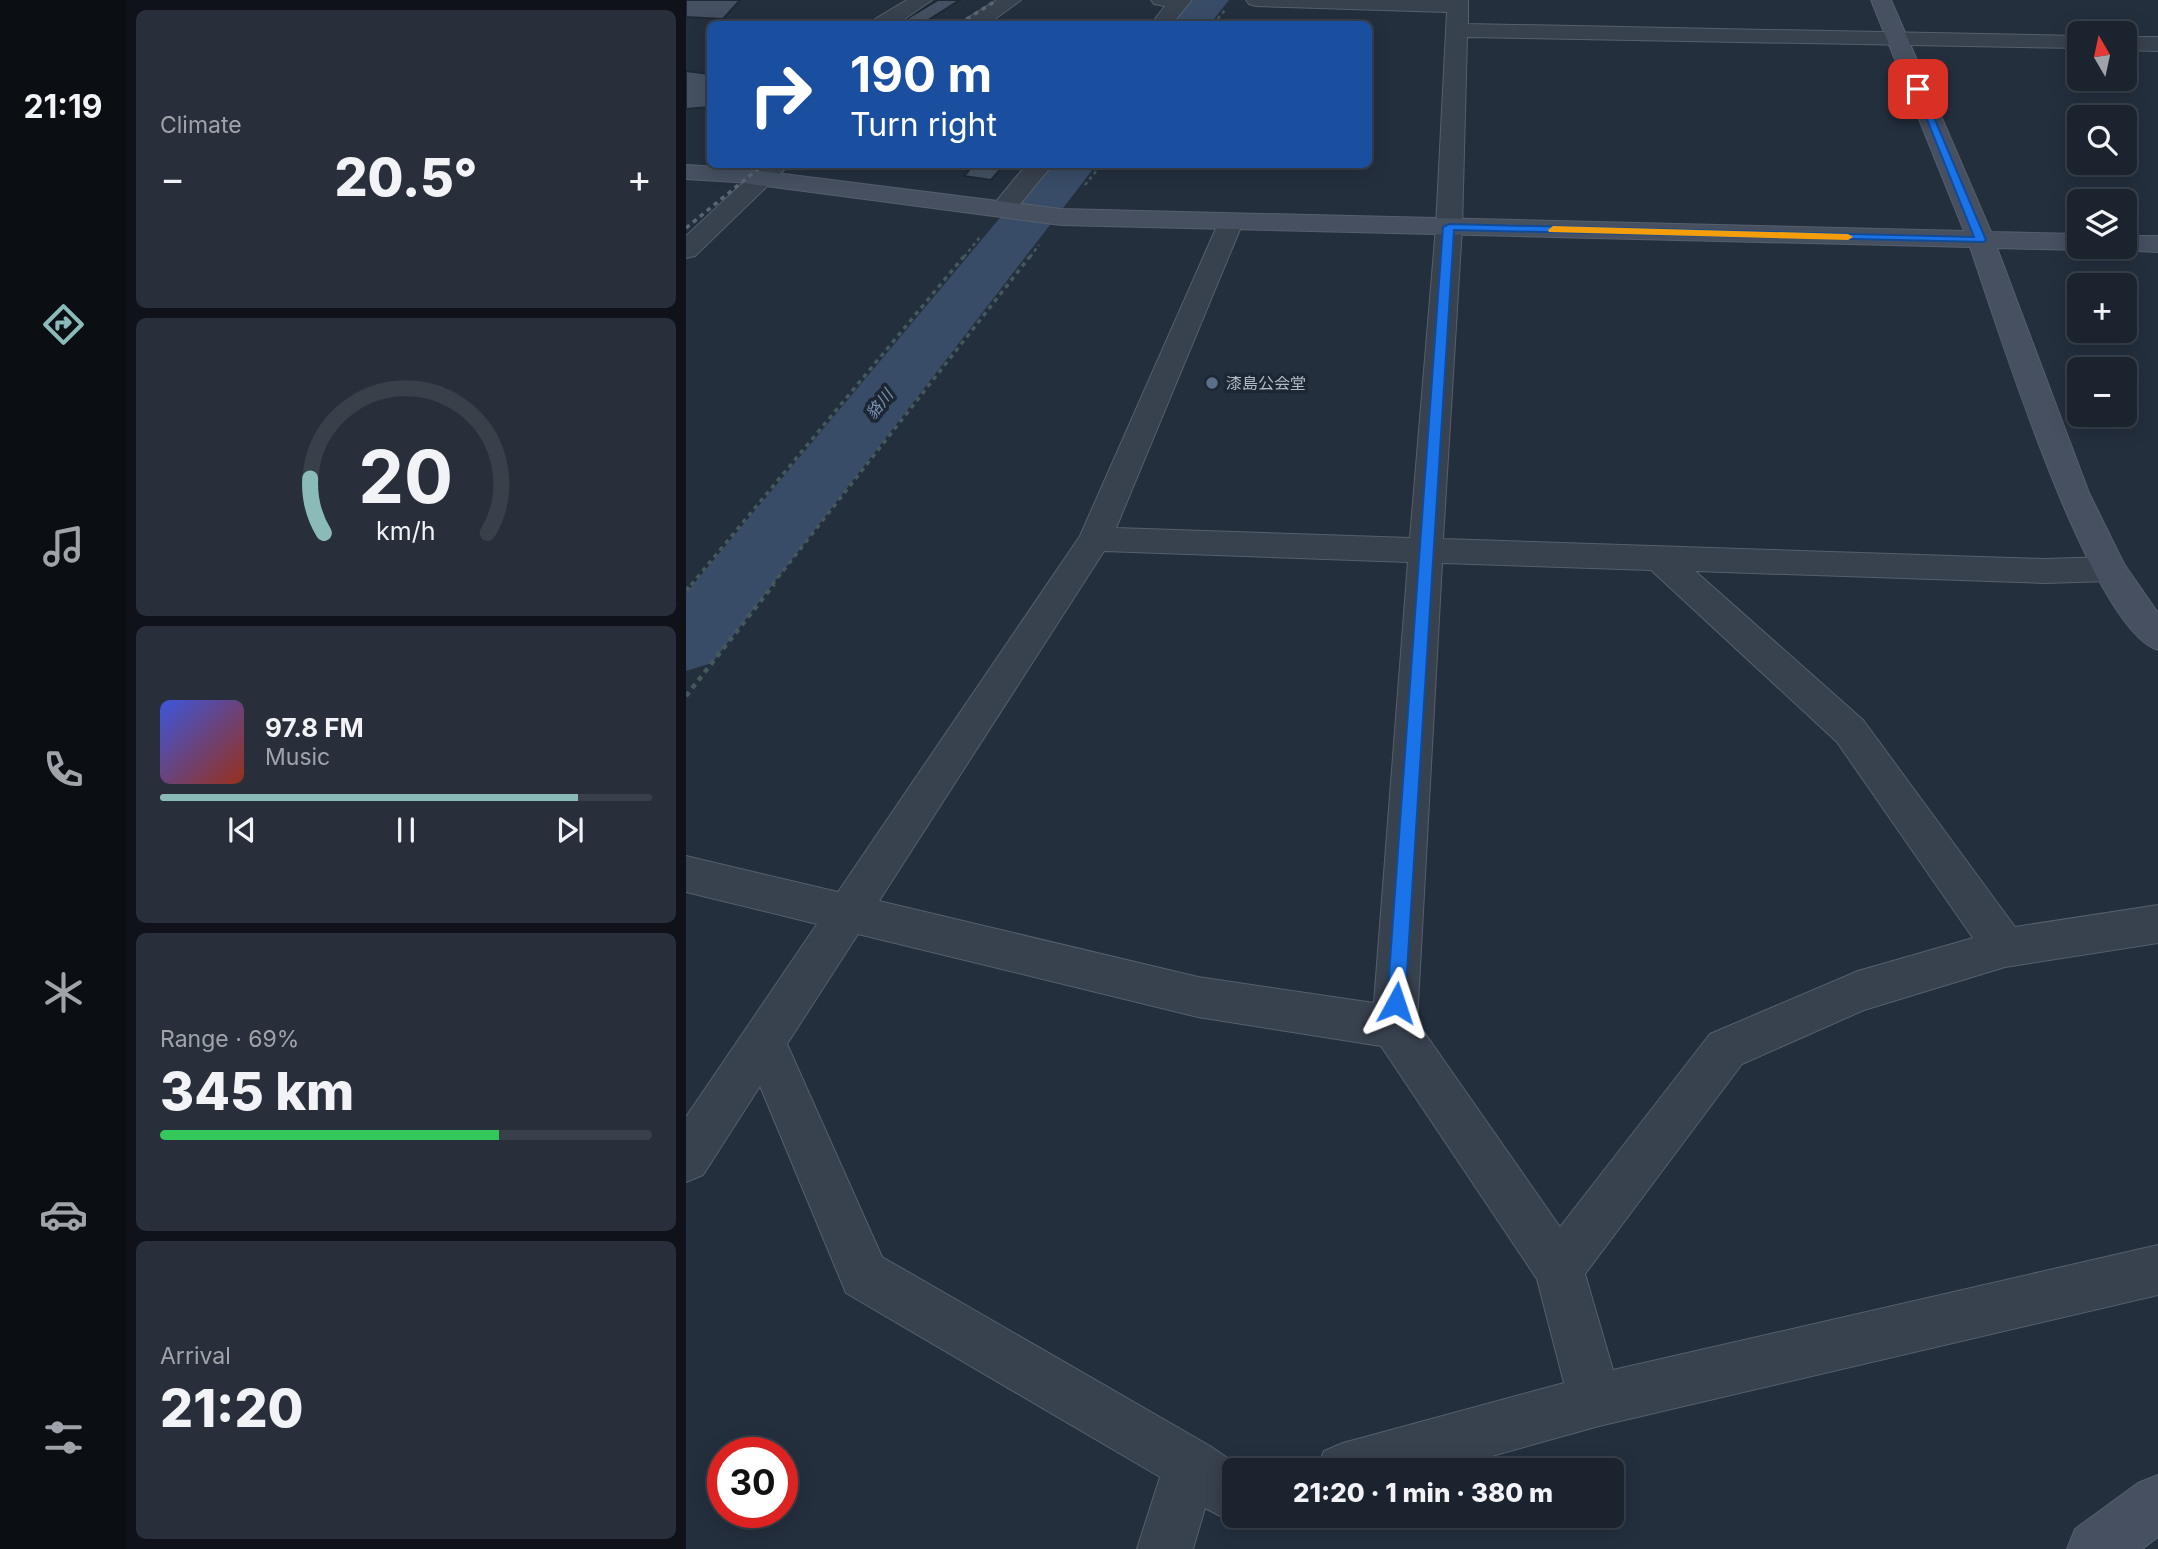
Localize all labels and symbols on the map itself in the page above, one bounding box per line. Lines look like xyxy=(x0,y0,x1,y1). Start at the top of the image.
north arrow xyxy=(2067,21,2137,91)
pin xyxy=(1888,59,1948,119)
place label: 漆島公会堂 xyxy=(1226,373,1306,393)
marker: 漆島公会堂 xyxy=(1204,375,1220,391)
water label: 貉川 xyxy=(861,384,898,423)
position arrow xyxy=(1359,966,1433,1040)
speed limit sign: 30 xyxy=(707,1437,798,1528)

